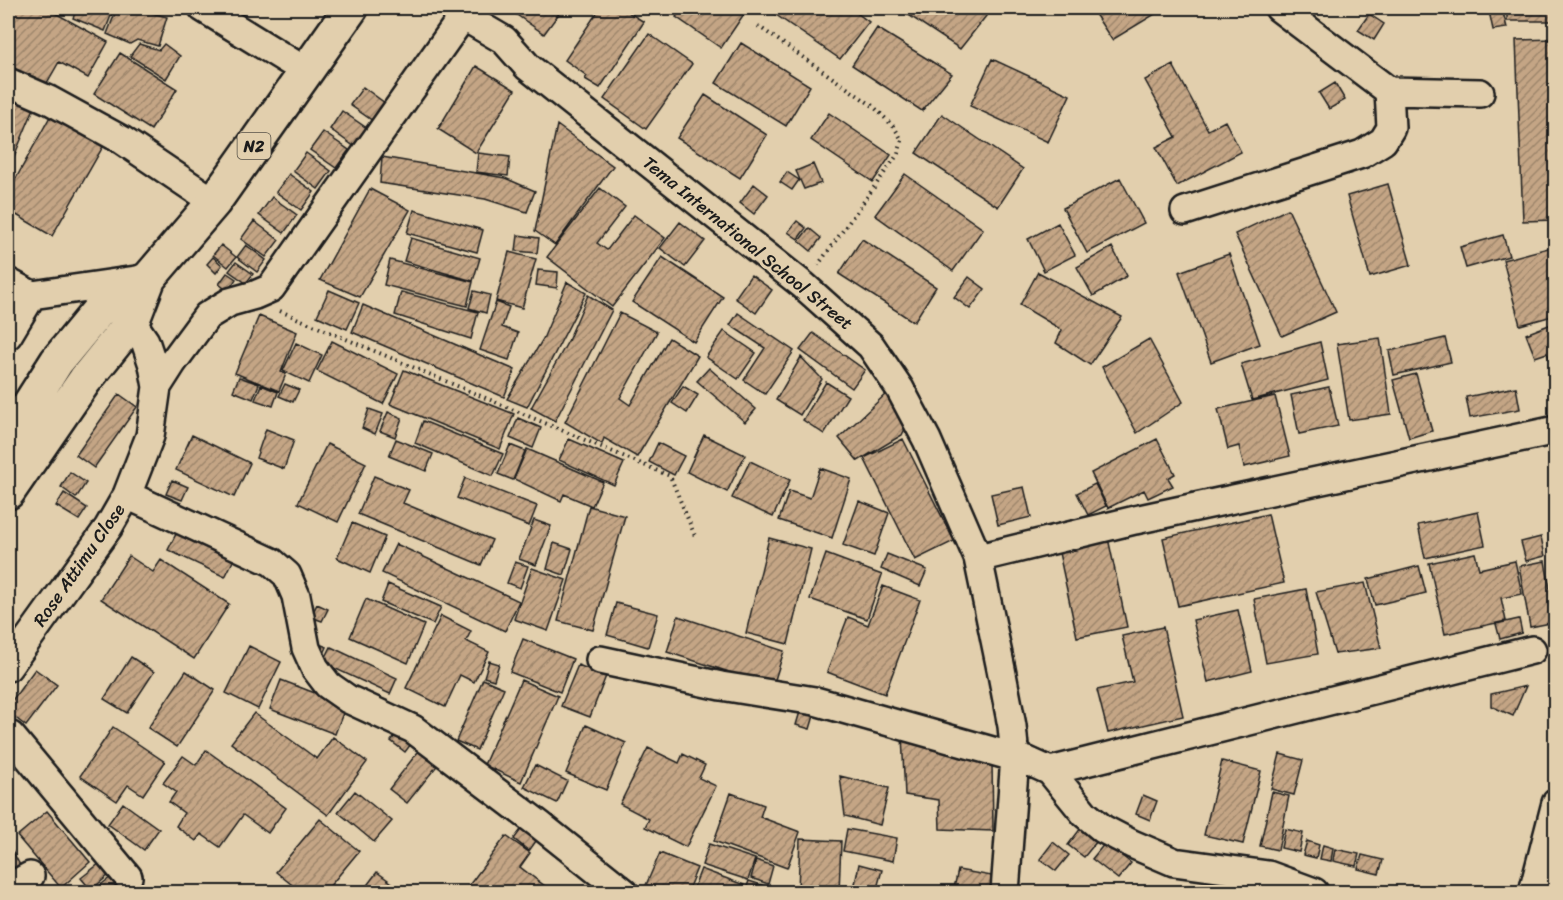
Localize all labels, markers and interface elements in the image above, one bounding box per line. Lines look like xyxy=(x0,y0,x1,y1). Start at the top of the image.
road number: N2 xyxy=(238,133,270,159)
street label: Tema International School Street xyxy=(635,148,861,338)
street label: Rose Attimu Close xyxy=(24,496,134,633)

